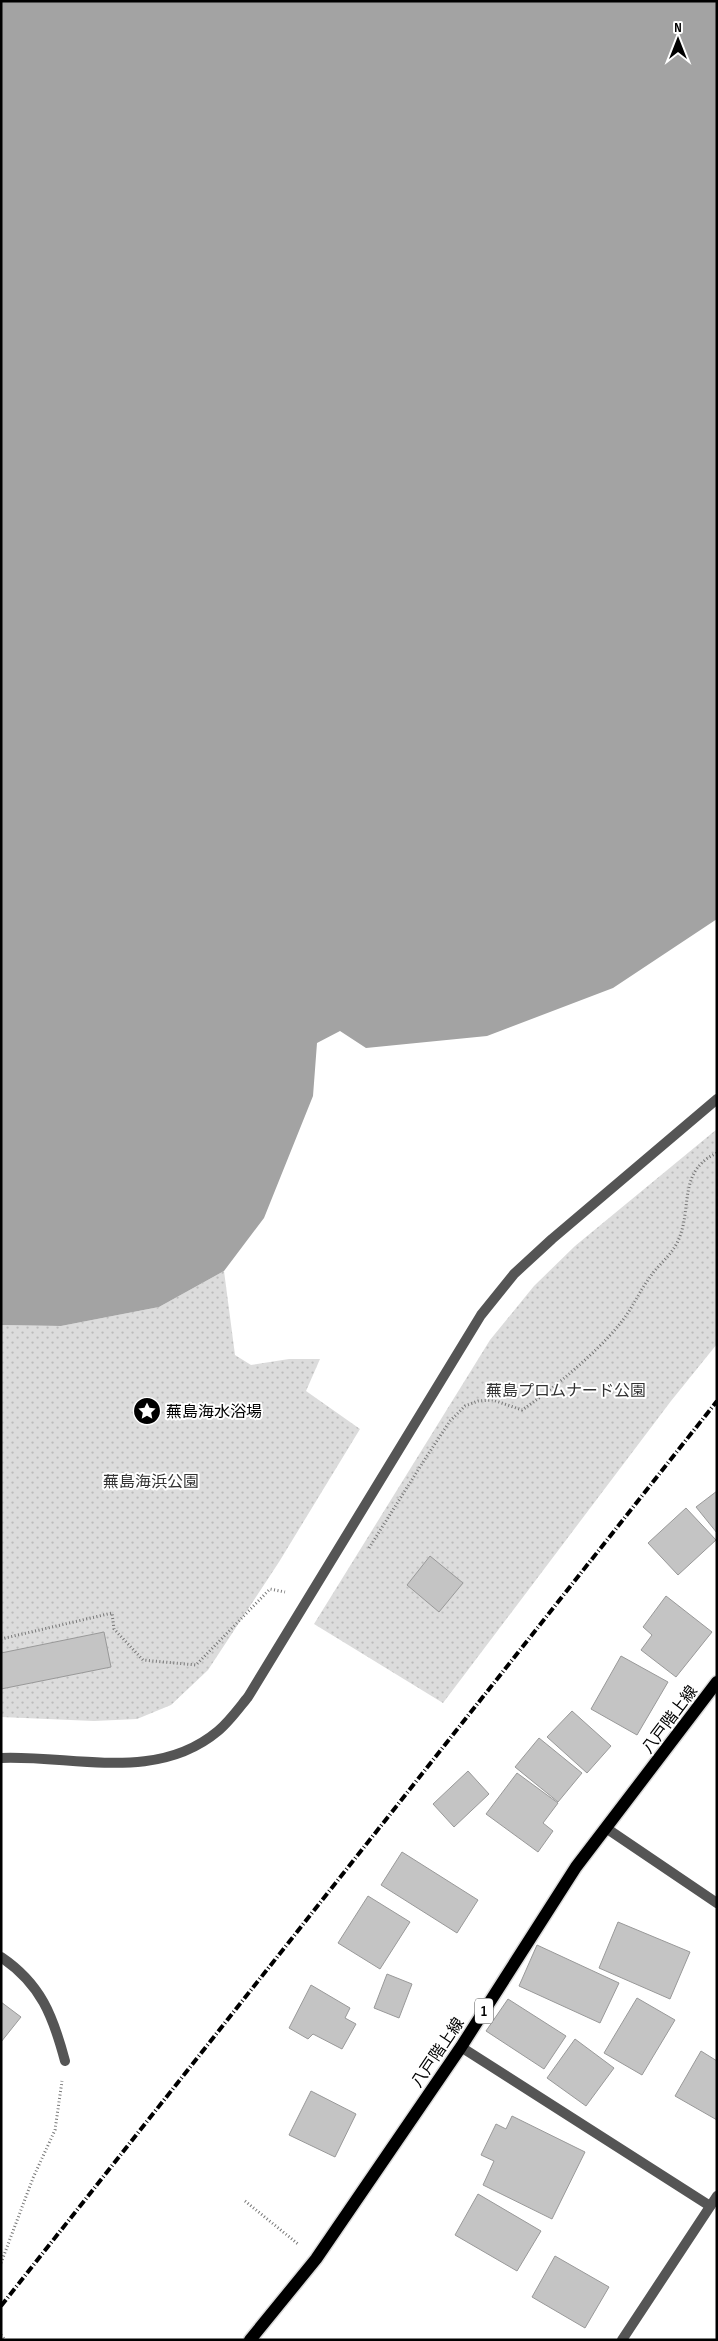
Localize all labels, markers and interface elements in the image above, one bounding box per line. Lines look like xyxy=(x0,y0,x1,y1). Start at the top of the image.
north arrow xyxy=(653,15,703,65)
text: N xyxy=(674,19,682,36)
park label: 蕪島プロムナード公園 xyxy=(486,1382,646,1401)
place icon: 蕪島海水浴場 xyxy=(132,1396,162,1426)
place label: 蕪島海水浴場 xyxy=(166,1403,262,1422)
park label: 蕪島海浜公園 xyxy=(103,1473,199,1492)
street label: 八戸階上線 xyxy=(639,1682,702,1758)
road number: 1 xyxy=(475,1998,493,2024)
street label: 八戸階上線 xyxy=(408,2014,468,2091)

